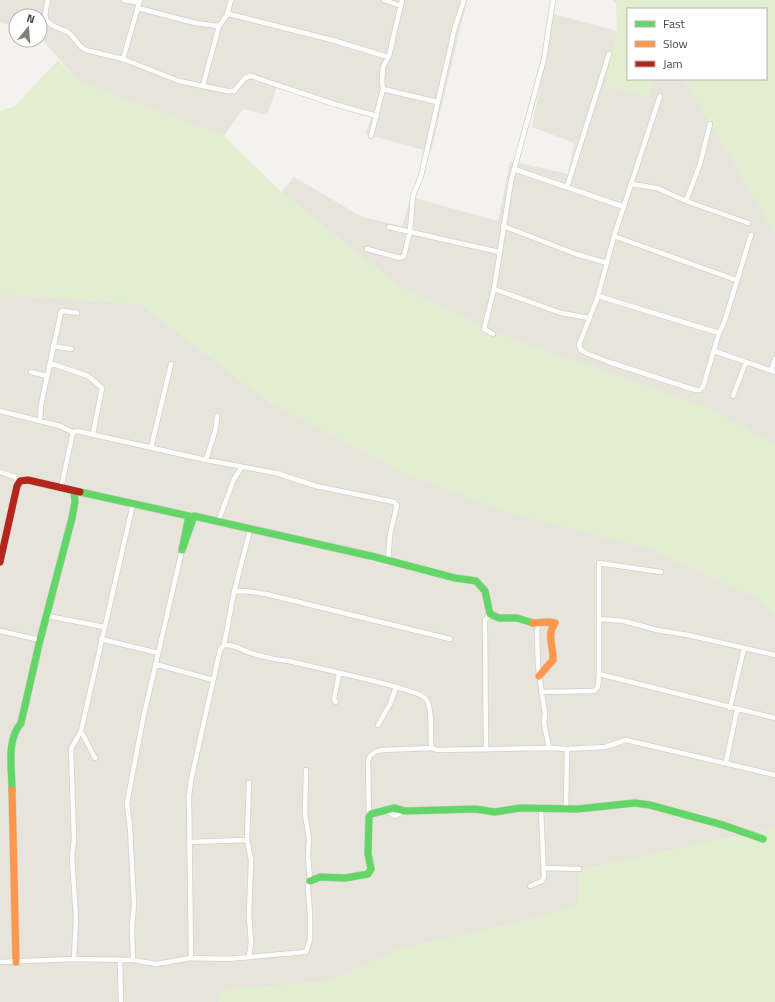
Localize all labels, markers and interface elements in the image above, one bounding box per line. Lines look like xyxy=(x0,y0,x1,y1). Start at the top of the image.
north arrow xyxy=(8,8,48,48)
legend xyxy=(627,8,767,80)
text: N xyxy=(25,10,37,27)
text: Fast xyxy=(663,14,686,33)
text: Slow xyxy=(663,34,688,53)
text: Jam xyxy=(663,54,683,73)

